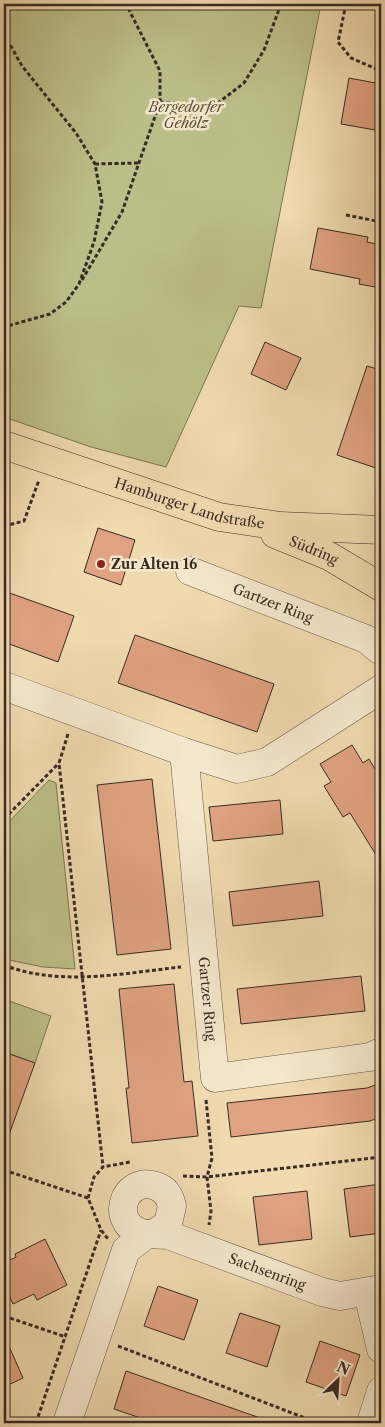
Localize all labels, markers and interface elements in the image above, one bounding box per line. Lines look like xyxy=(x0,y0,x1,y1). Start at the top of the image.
park label: Bergedorfer Gehölz xyxy=(148,98,225,132)
street label: Hamburger Landstraße xyxy=(112,474,266,533)
street label: Südring xyxy=(287,532,342,569)
place label: Zur Alten 16 xyxy=(111,555,197,573)
marker: Zur Alten 16 xyxy=(95,558,107,570)
street label: Gartzer Ring xyxy=(230,579,316,627)
street label: Gartzer Ring xyxy=(195,956,220,1042)
street label: Sachsenring xyxy=(226,1249,309,1294)
north arrow xyxy=(312,1354,362,1404)
text: N xyxy=(334,1357,353,1379)

